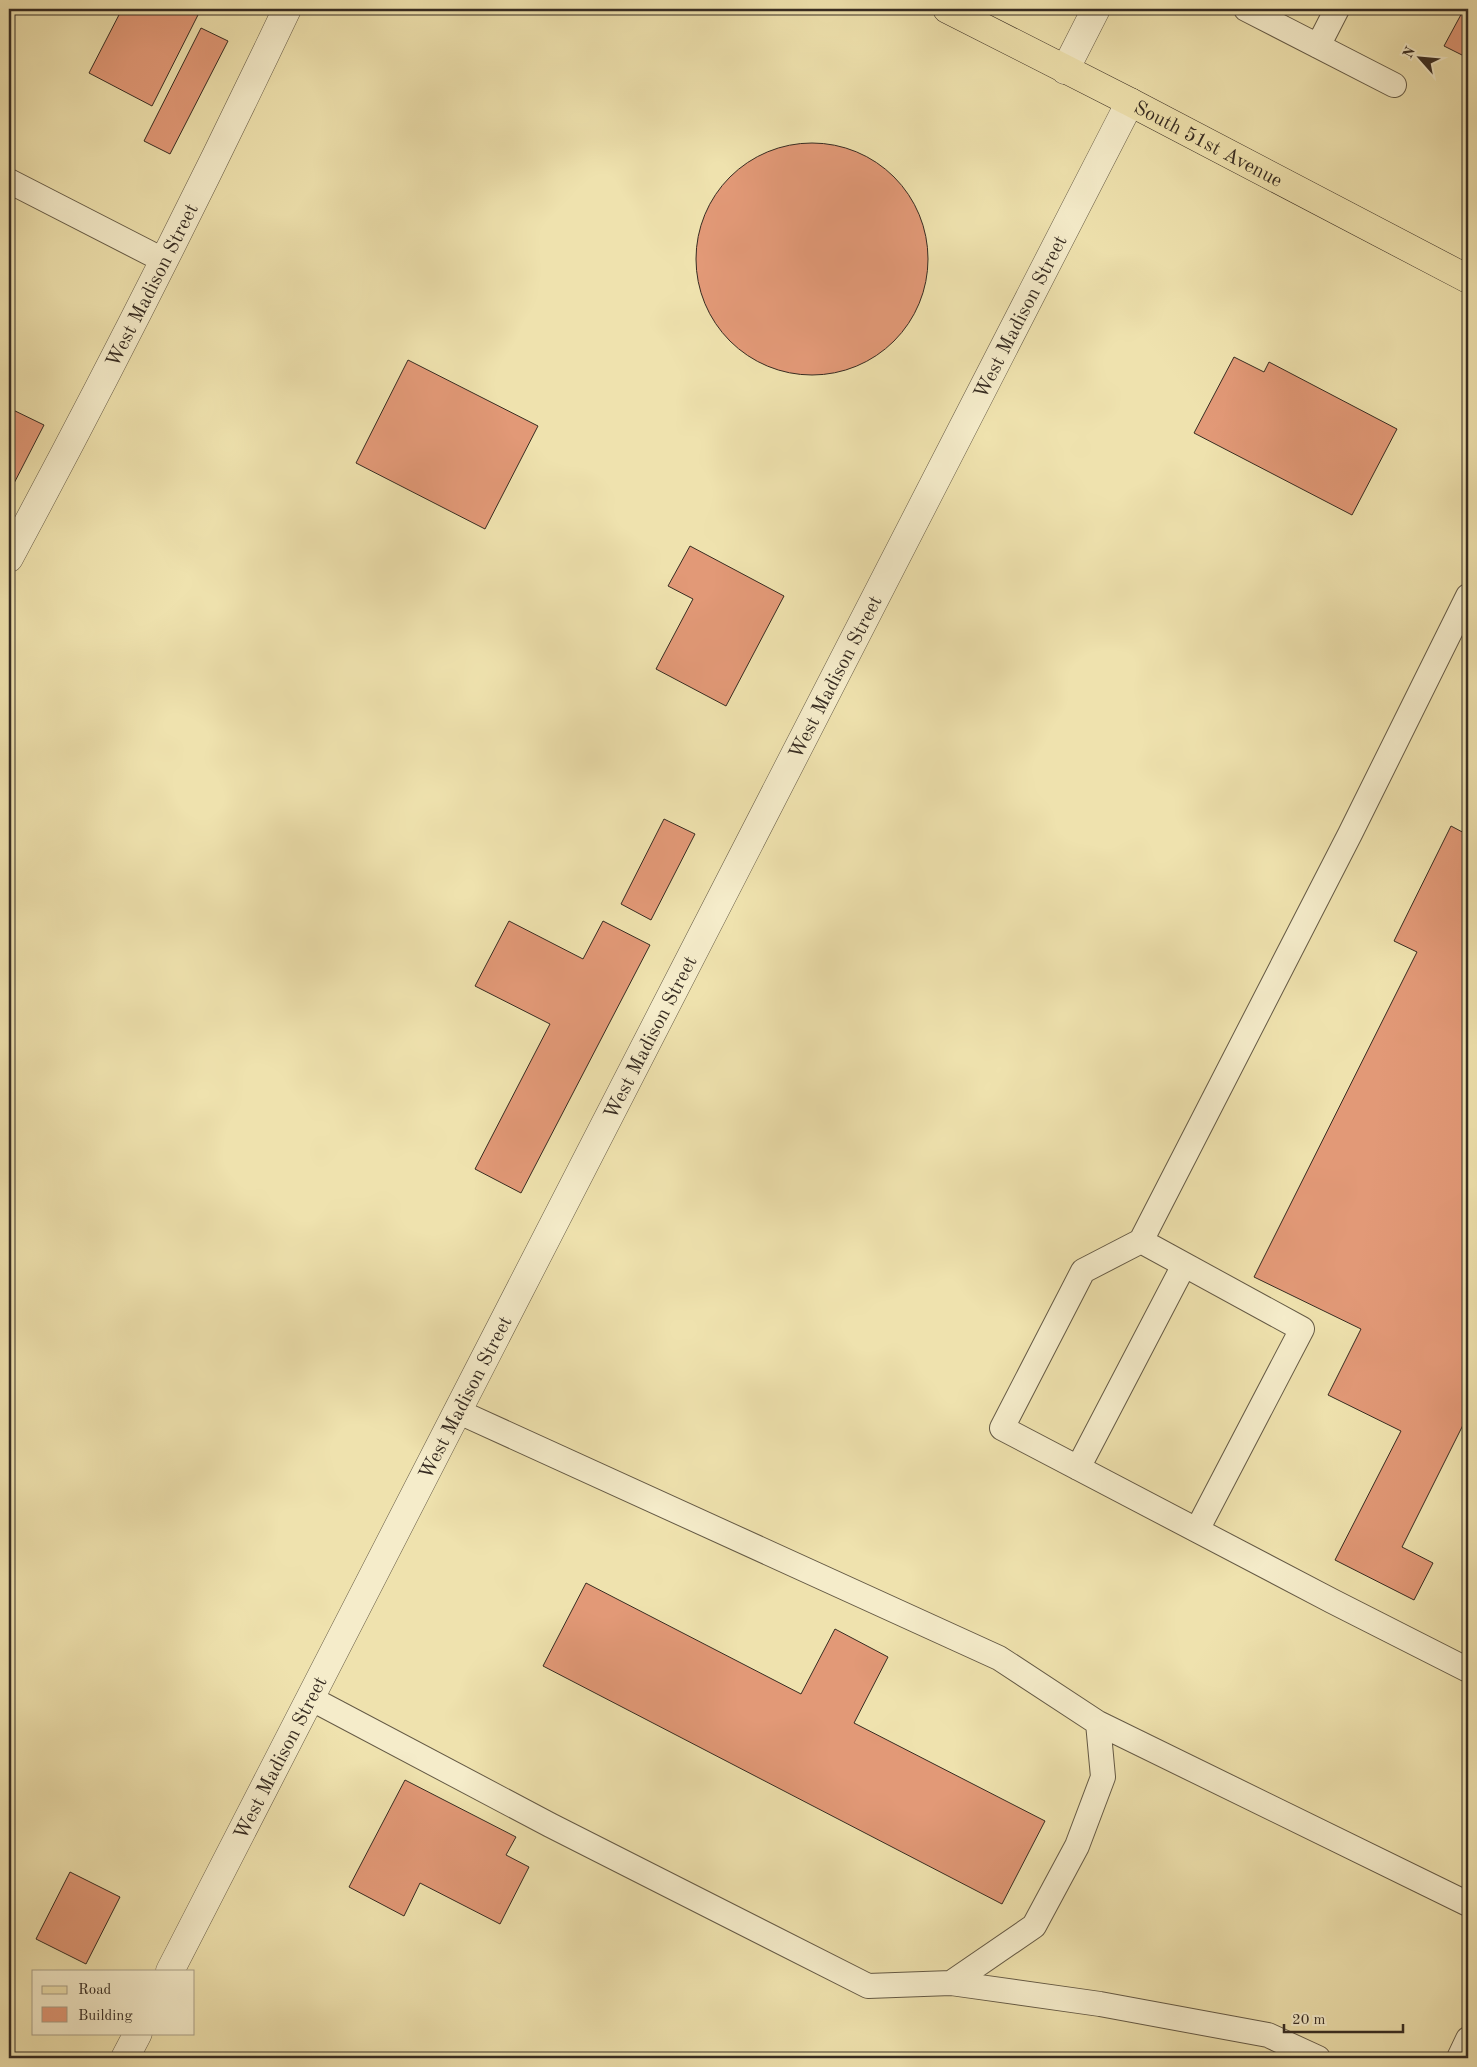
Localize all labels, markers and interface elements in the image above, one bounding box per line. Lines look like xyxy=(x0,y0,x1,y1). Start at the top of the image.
north arrow xyxy=(1394,32,1444,82)
text: N xyxy=(1401,44,1418,60)
street label: South 51st Avenue xyxy=(1130,98,1285,192)
street label: West Madison Street xyxy=(103,201,203,371)
street label: West Madison Street xyxy=(971,233,1072,402)
street label: West Madison Street xyxy=(786,593,887,763)
street label: West Madison Street xyxy=(601,953,702,1123)
street label: West Madison Street xyxy=(416,1313,517,1483)
street label: West Madison Street xyxy=(231,1674,332,1843)
legend xyxy=(32,1970,195,2034)
text: Road xyxy=(78,1983,112,1998)
scale bar xyxy=(1284,2002,1403,2034)
text: Building xyxy=(78,2009,133,2024)
text: 20 m xyxy=(1292,2013,1326,2028)

